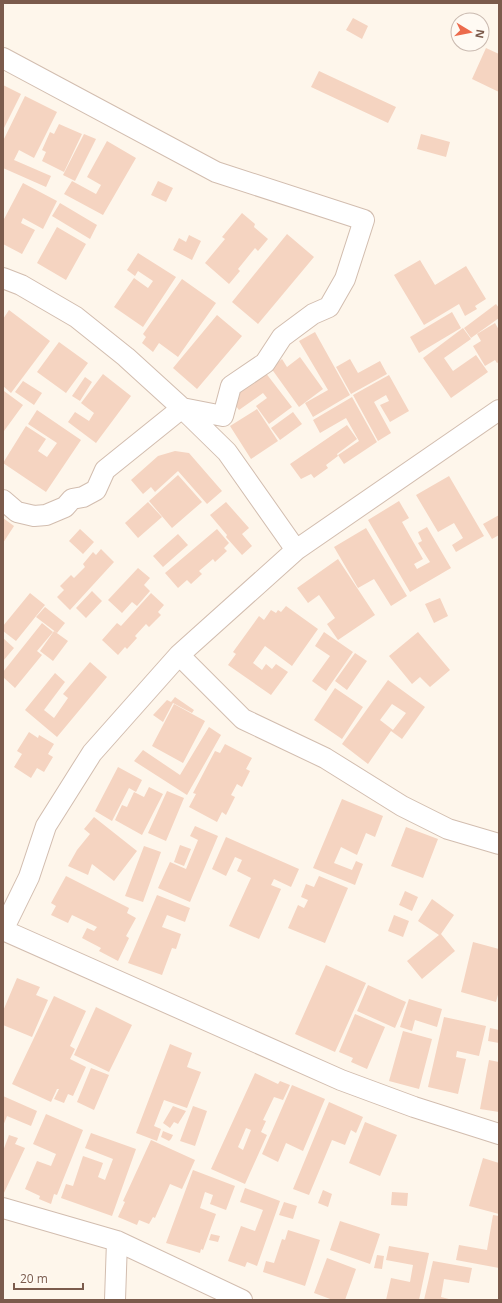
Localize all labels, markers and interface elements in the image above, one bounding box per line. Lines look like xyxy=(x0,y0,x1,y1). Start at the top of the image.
north arrow xyxy=(450,12,490,52)
text: N xyxy=(472,28,489,40)
scale bar xyxy=(14,1265,83,1291)
text: 20 m xyxy=(20,1270,48,1287)

